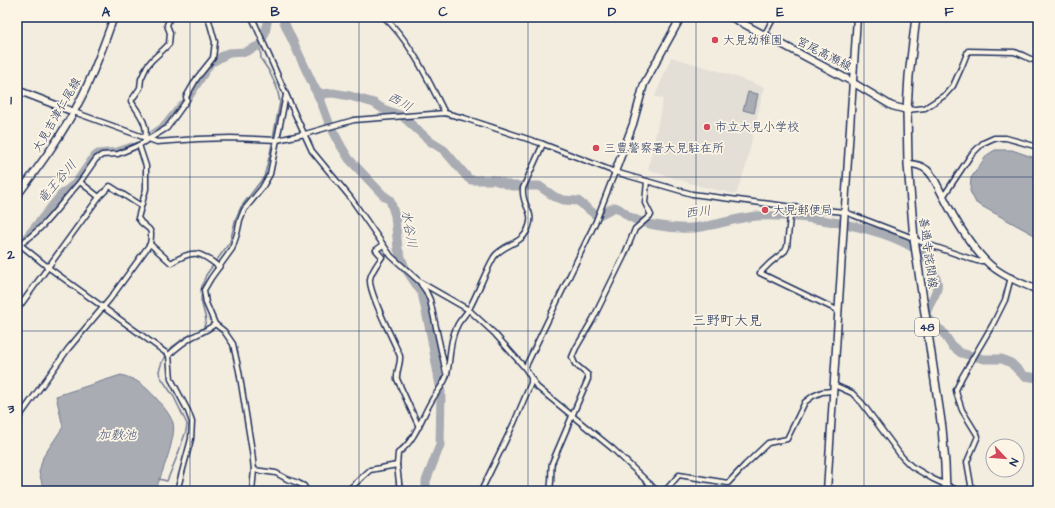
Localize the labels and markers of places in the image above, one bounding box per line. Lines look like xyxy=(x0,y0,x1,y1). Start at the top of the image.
place label: 大見幼稚園 xyxy=(723,32,783,49)
marker: 大見幼稚園 xyxy=(710,35,720,45)
place label: 市立大見小学校 xyxy=(715,119,799,136)
marker: 市立大見小学校 xyxy=(702,122,712,132)
place label: 三豊警察署大見駐在所 xyxy=(604,140,724,157)
marker: 三豊警察署大見駐在所 xyxy=(591,143,601,153)
place label: 大見郵便局 xyxy=(773,202,833,219)
marker: 大見郵便局 xyxy=(760,205,770,215)

